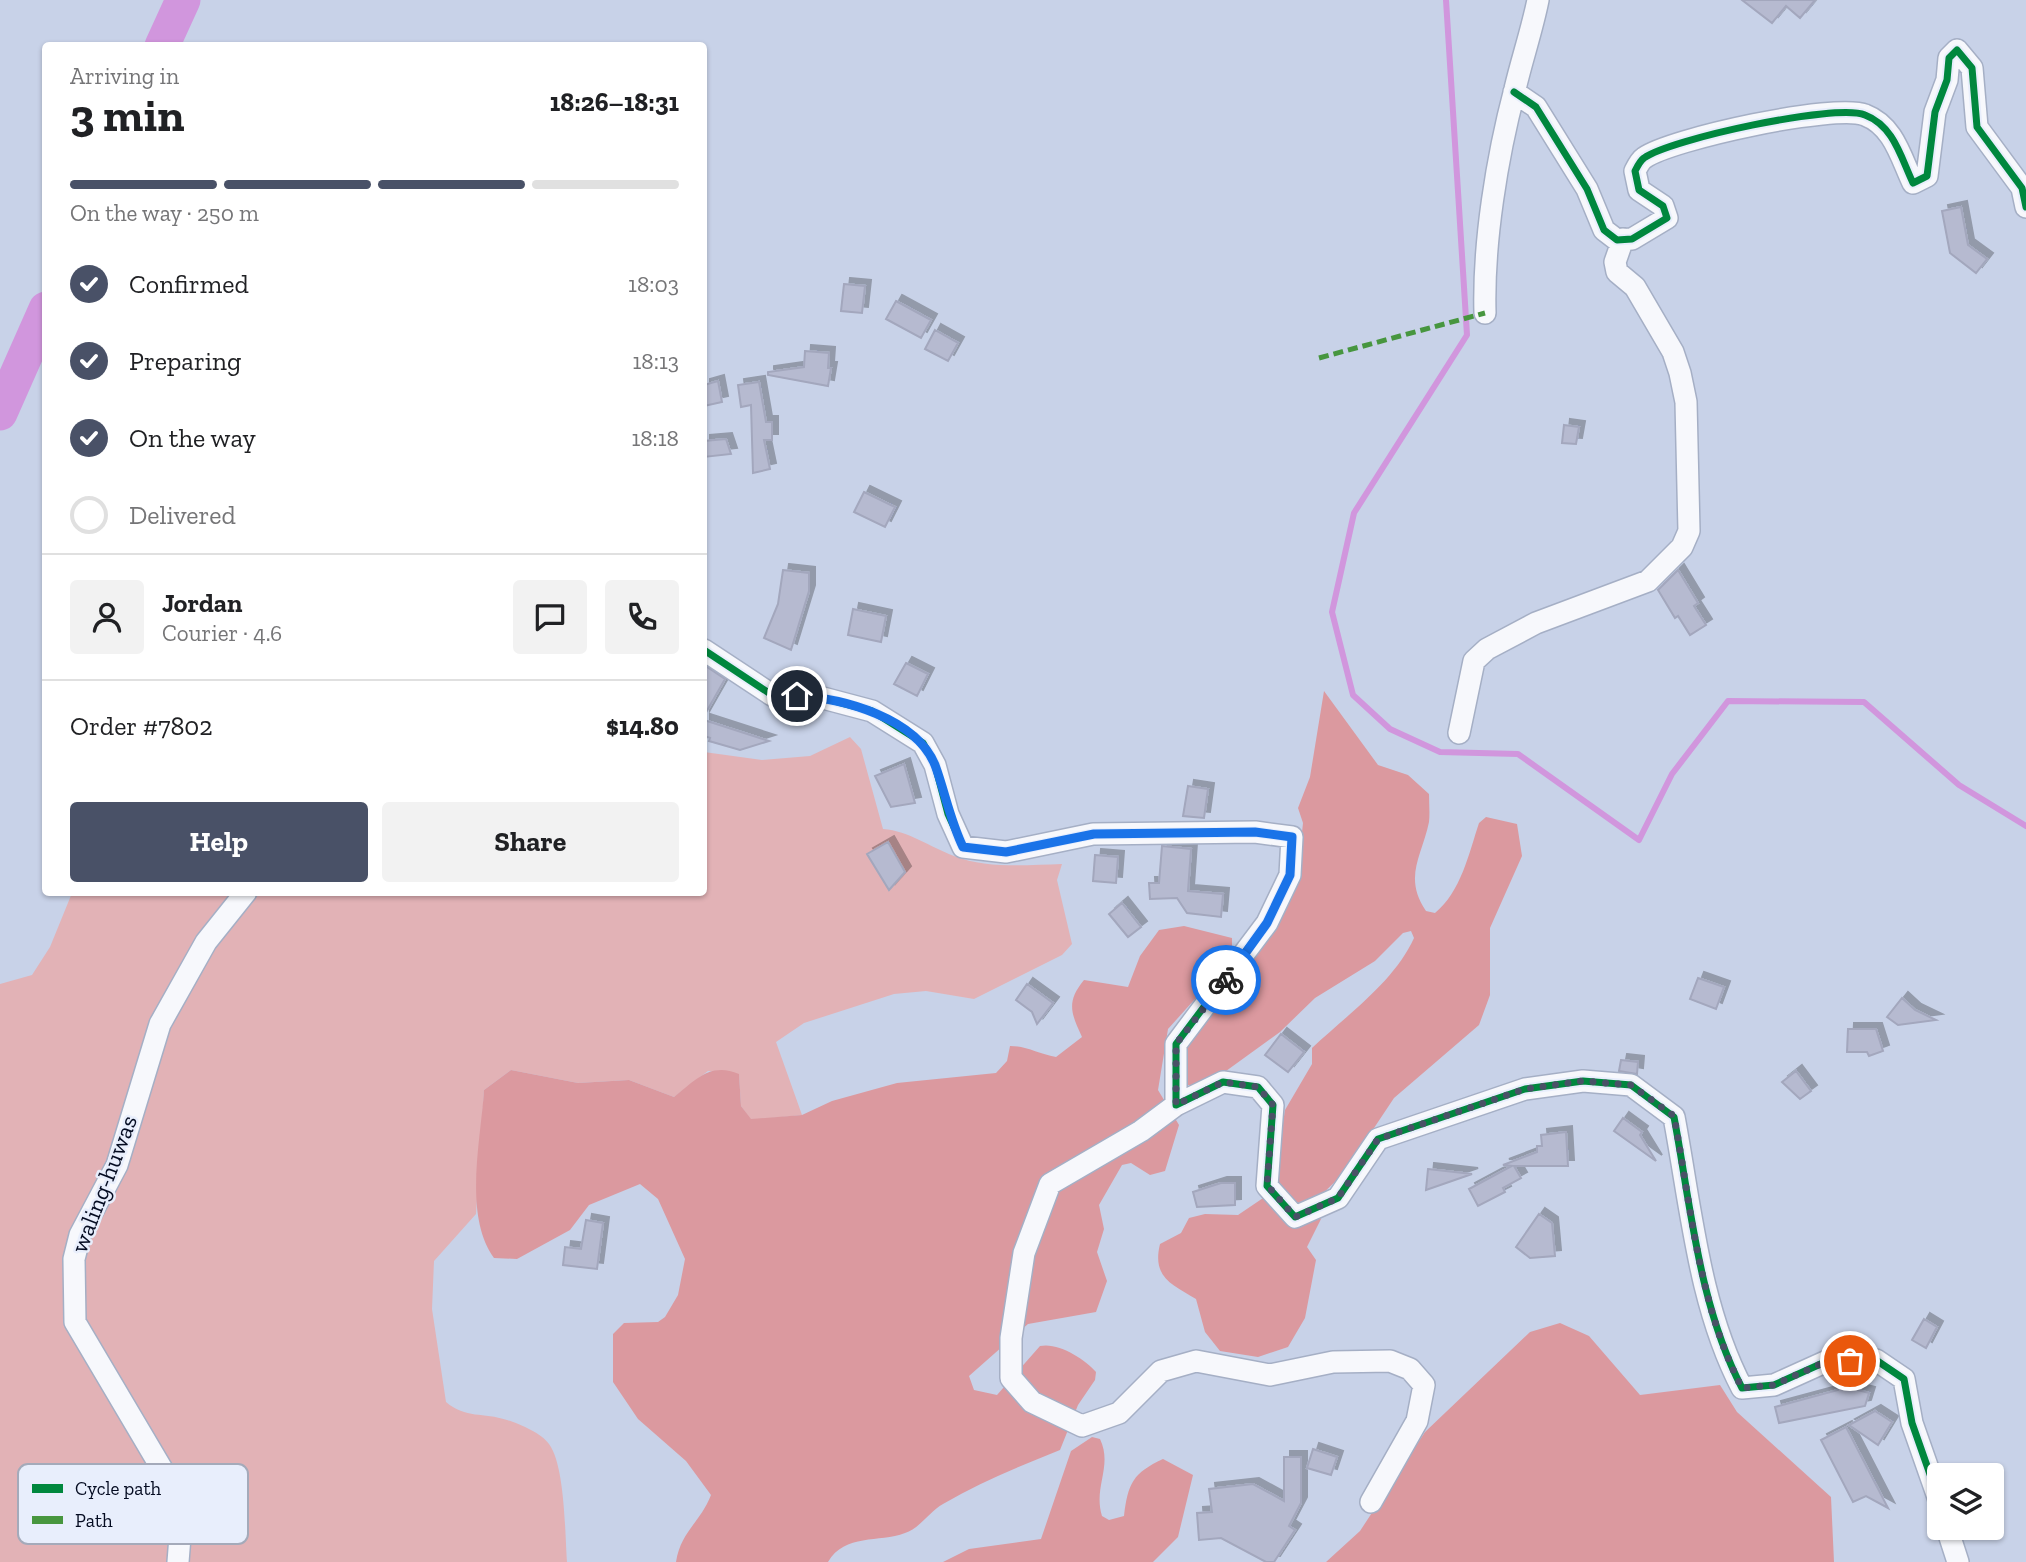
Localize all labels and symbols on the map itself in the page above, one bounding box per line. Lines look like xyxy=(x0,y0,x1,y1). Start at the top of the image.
pin xyxy=(767,666,827,726)
courier xyxy=(1191,945,1261,1015)
street label: waling-huwas xyxy=(64,1111,143,1257)
pin xyxy=(1820,1331,1880,1391)
legend xyxy=(18,1464,248,1544)
text: Cycle path xyxy=(75,1477,161,1500)
text: Path xyxy=(75,1509,113,1532)

